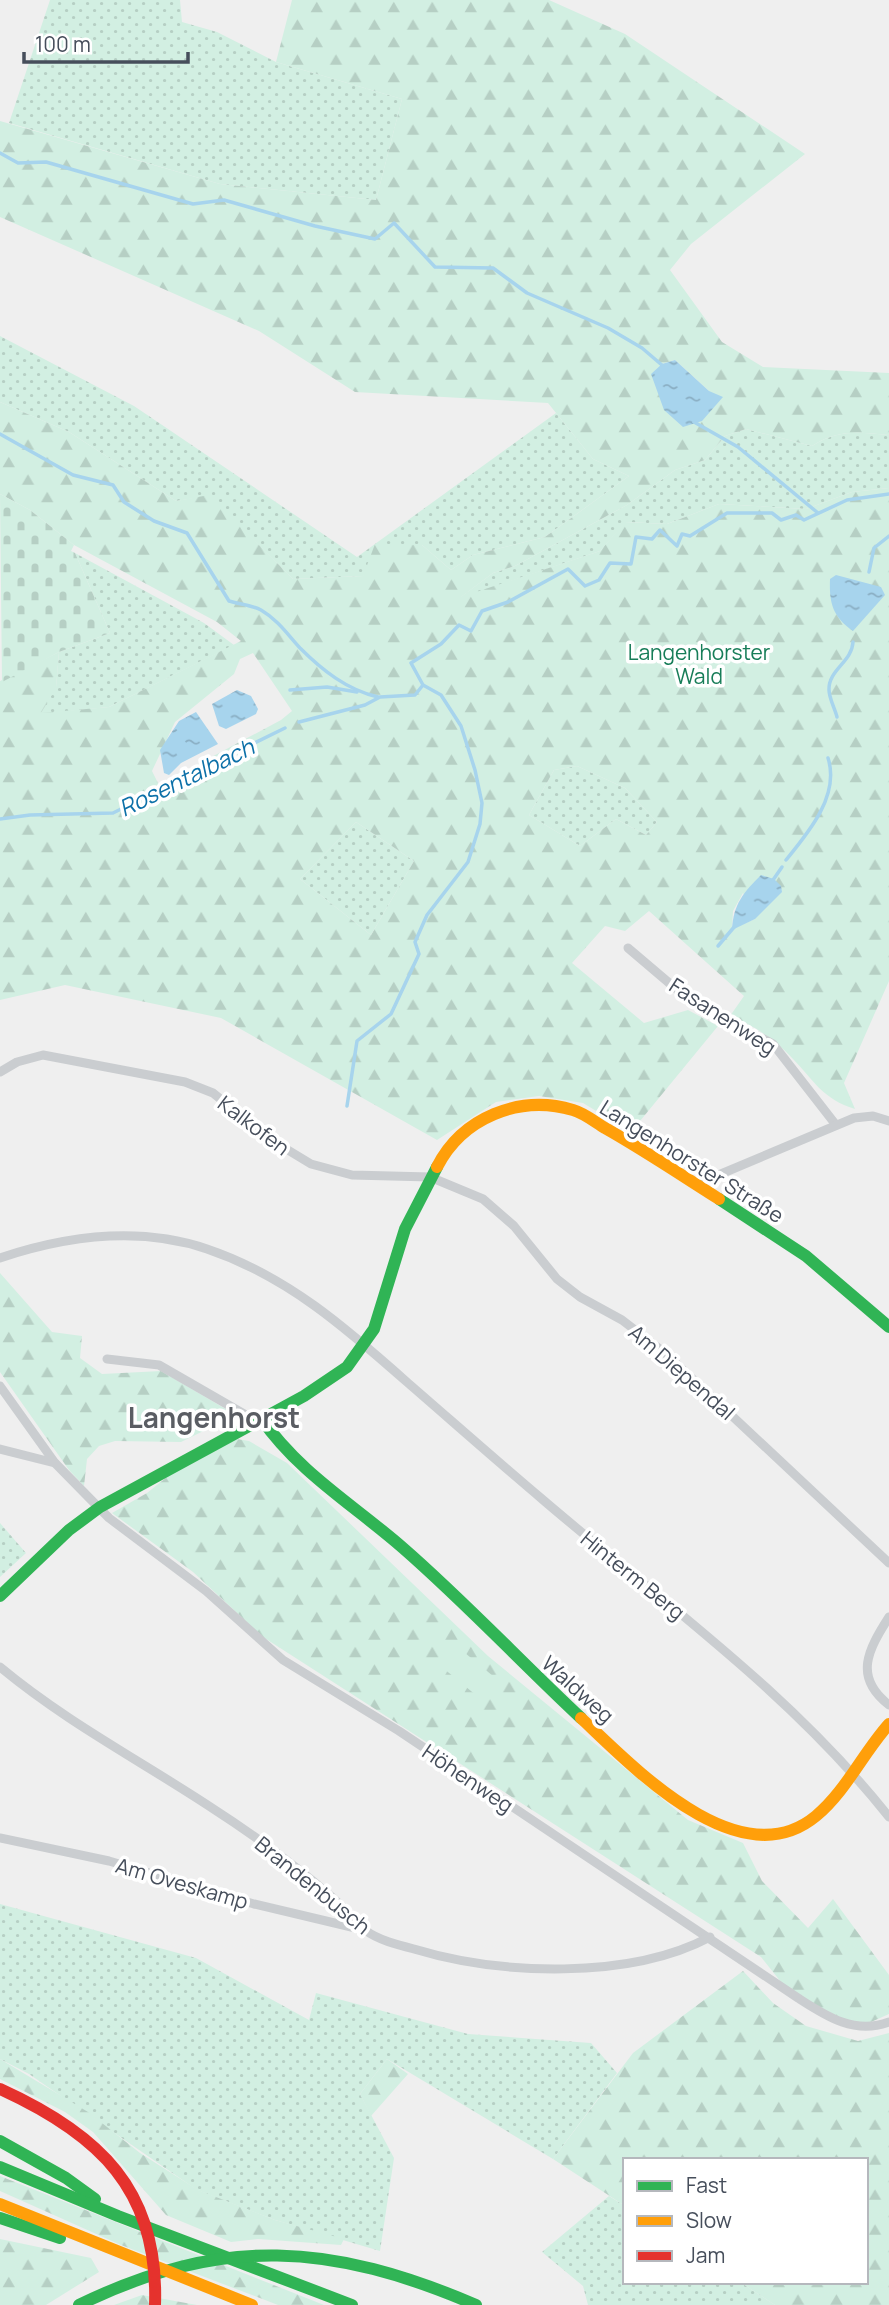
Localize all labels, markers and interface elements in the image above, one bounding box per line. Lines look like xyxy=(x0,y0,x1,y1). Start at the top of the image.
scale bar xyxy=(24,21,189,65)
text: 100 m xyxy=(35,30,91,58)
park label: Langenhorster Wald xyxy=(628,638,771,690)
water label: Rosentalbach xyxy=(113,730,260,824)
street label: Fasanenweg xyxy=(664,971,782,1061)
street label: Kalkofen xyxy=(212,1089,296,1161)
street label: Langenhorster Straße xyxy=(595,1093,789,1229)
street label: Am Diependal xyxy=(623,1318,741,1426)
district label: Langenhorst xyxy=(128,1398,300,1436)
street label: Hinterm Berg xyxy=(575,1524,691,1626)
street label: Waldweg xyxy=(536,1649,620,1729)
street label: Höhenweg xyxy=(417,1737,519,1819)
street label: Brandenbusch xyxy=(249,1830,377,1940)
street label: Am Oveskamp xyxy=(113,1851,251,1915)
legend xyxy=(623,2158,868,2284)
text: Fast xyxy=(686,2171,727,2199)
text: Slow xyxy=(686,2206,732,2234)
text: Jam xyxy=(686,2241,725,2269)

